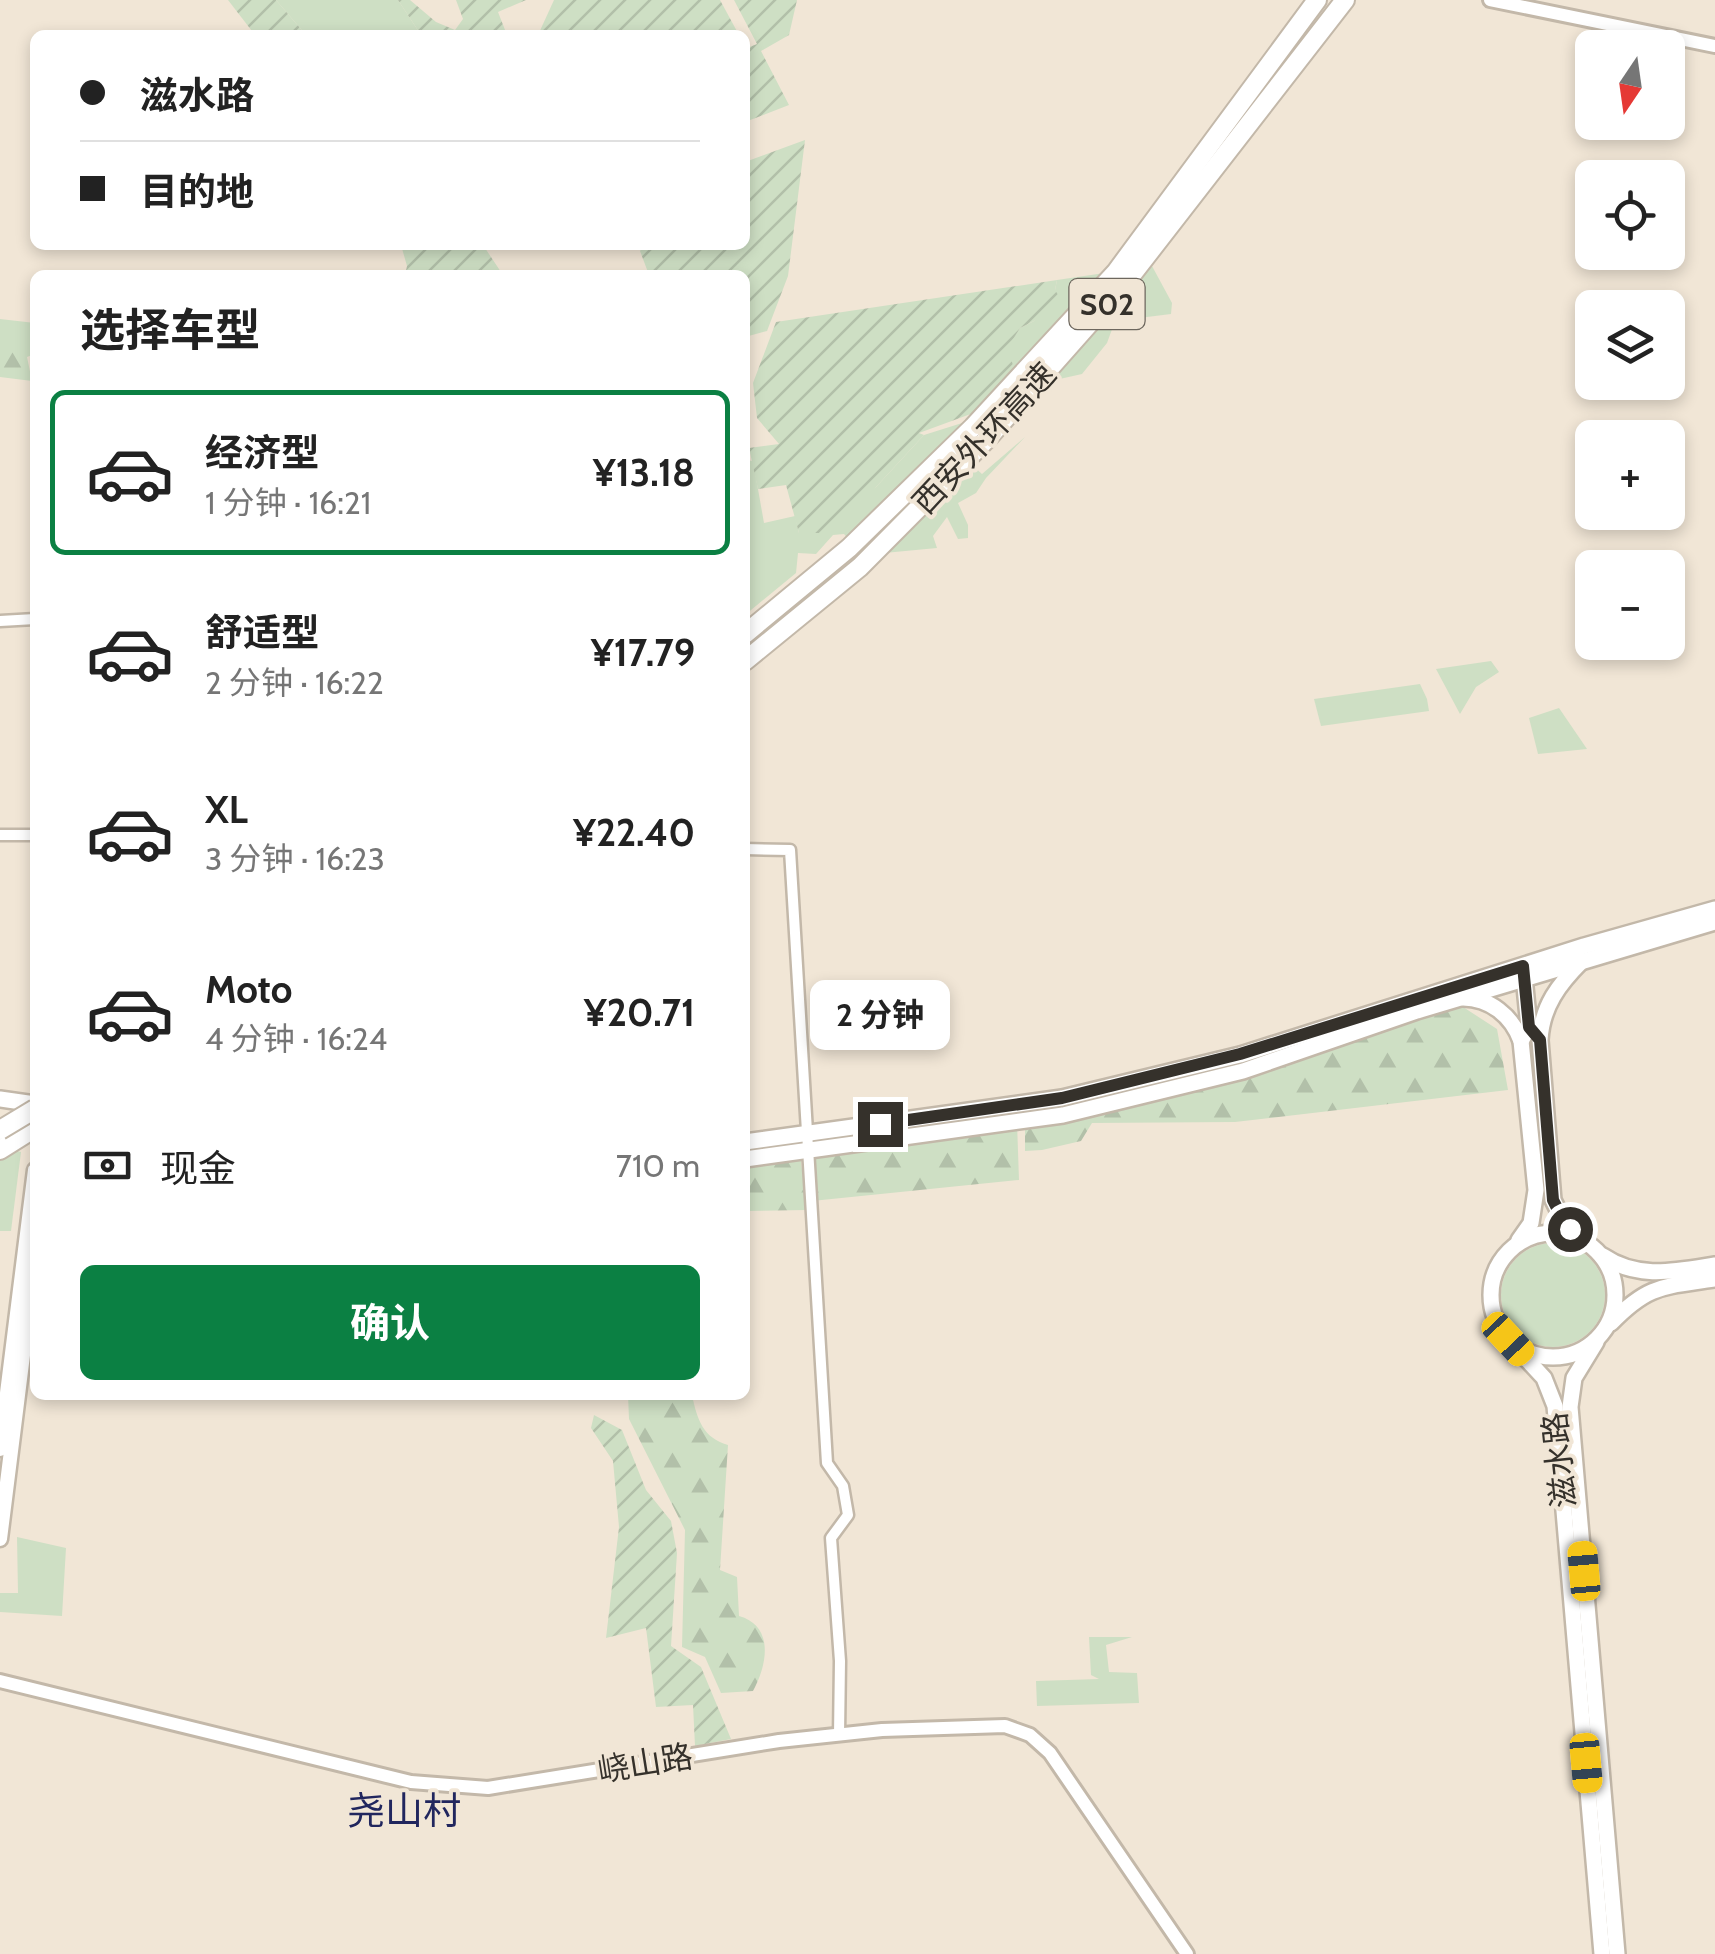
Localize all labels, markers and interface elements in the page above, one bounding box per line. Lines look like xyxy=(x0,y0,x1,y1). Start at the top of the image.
north arrow xyxy=(1575,30,1685,140)
map controls xyxy=(1575,30,1685,660)
text: 滋水路 xyxy=(140,72,254,119)
button: locate xyxy=(1575,160,1685,270)
text: 目的地 xyxy=(140,168,254,215)
road number: S02 xyxy=(1070,279,1144,329)
button: layers xyxy=(1575,290,1685,400)
text: 选择车型 xyxy=(80,303,260,357)
street label: 西安外环高速 xyxy=(904,354,1064,522)
button: + xyxy=(1575,420,1685,530)
icon: car xyxy=(85,428,175,518)
text: 经济型 xyxy=(205,429,319,476)
text: ¥13.18 xyxy=(593,449,695,496)
text: 1 分钟 · 16:21 xyxy=(205,483,371,522)
button: − xyxy=(1575,550,1685,660)
icon: car xyxy=(85,608,175,698)
text: 舒适型 xyxy=(205,609,319,656)
text: ¥17.79 xyxy=(591,629,695,676)
text: 2 分钟 · 16:22 xyxy=(205,663,384,702)
text: XL xyxy=(205,786,248,833)
icon: car xyxy=(85,788,175,878)
text: ¥22.40 xyxy=(573,809,695,856)
text: 3 分钟 · 16:23 xyxy=(205,839,385,878)
text: Moto xyxy=(205,966,292,1013)
icon: car xyxy=(85,968,175,1058)
callout: 2 分钟 xyxy=(810,979,950,1049)
text: ¥20.71 xyxy=(584,989,695,1036)
text: 2 分钟 xyxy=(836,995,924,1034)
text: 4 分钟 · 16:24 xyxy=(205,1019,387,1058)
route end xyxy=(858,1102,903,1147)
icon: cash xyxy=(80,1138,135,1193)
text: 现金 xyxy=(160,1145,236,1192)
text: 710 m xyxy=(616,1146,700,1185)
route start xyxy=(1548,1207,1593,1252)
button: 确认 xyxy=(80,1265,700,1380)
car xyxy=(1477,1307,1539,1371)
street label: 滋水路 xyxy=(1535,1410,1583,1510)
car xyxy=(1566,1540,1602,1602)
car xyxy=(1568,1732,1604,1794)
street label: 峣山路 xyxy=(595,1736,695,1790)
district label: 尧山村 xyxy=(347,1787,461,1834)

